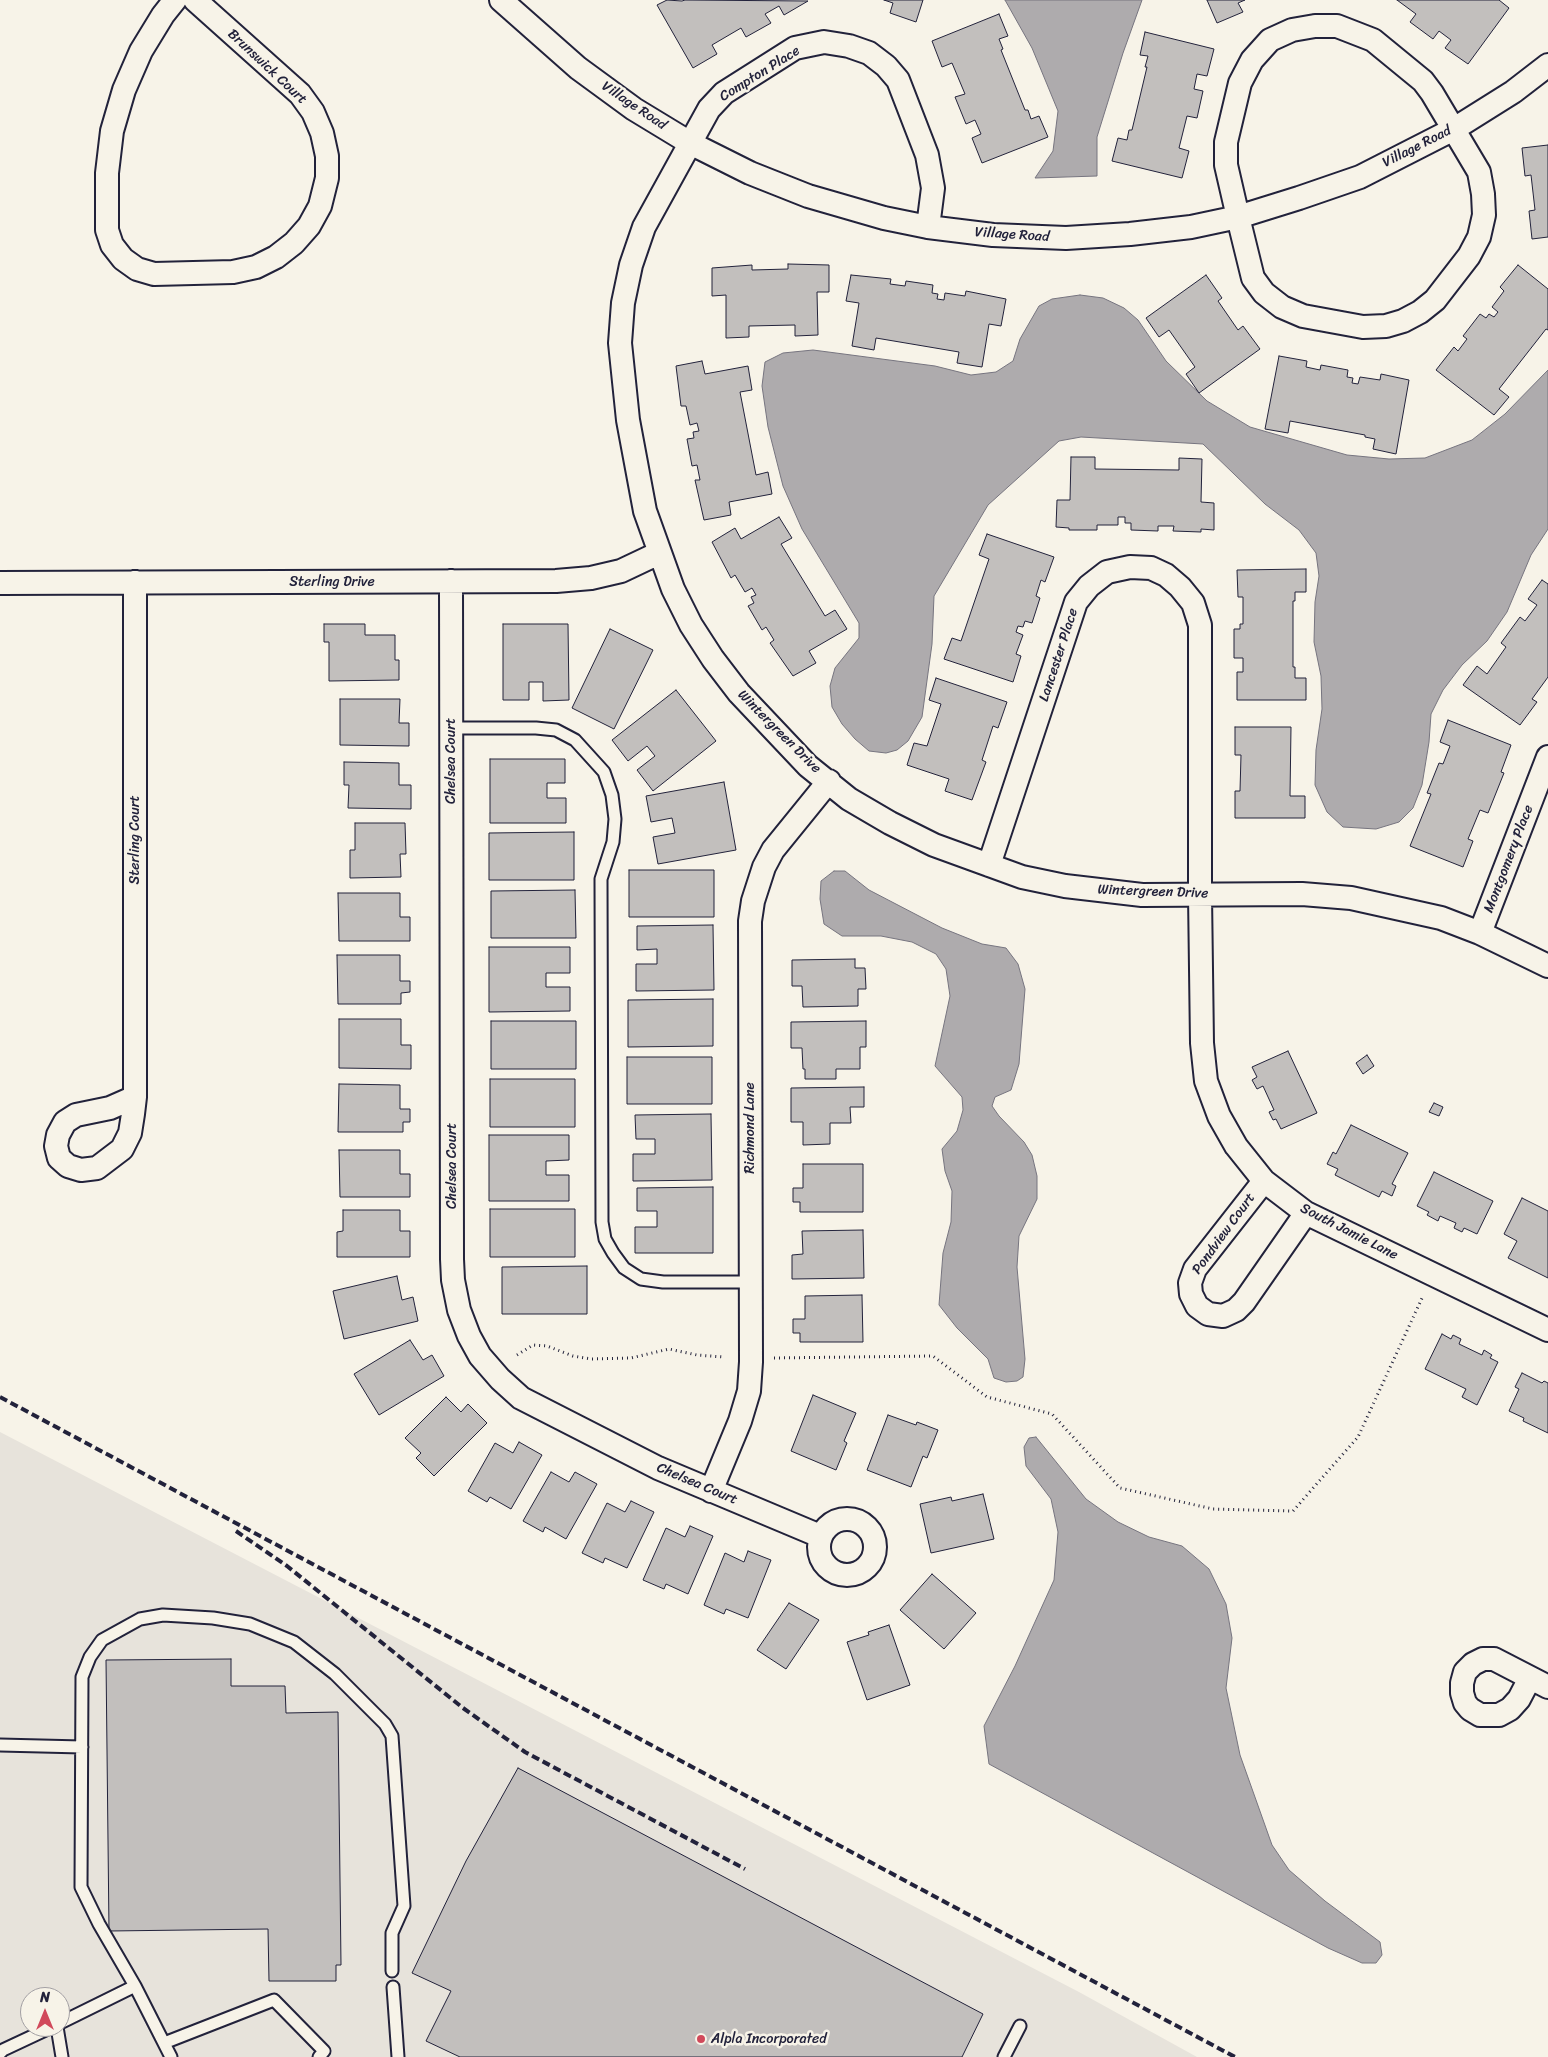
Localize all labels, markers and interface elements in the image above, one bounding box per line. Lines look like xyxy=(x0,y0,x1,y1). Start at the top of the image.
street label: Brunswick Court xyxy=(224,26,310,108)
street label: Compton Place xyxy=(717,43,803,105)
street label: Village Road xyxy=(598,78,670,134)
street label: Village Road xyxy=(1380,123,1454,171)
street label: Village Road xyxy=(974,224,1050,246)
street label: Sterling Drive xyxy=(289,574,375,590)
street label: Lancester Place xyxy=(1036,606,1082,704)
street label: Wintergreen Drive xyxy=(734,687,824,777)
street label: Chelsea Court xyxy=(443,718,459,804)
street label: Sterling Court xyxy=(127,795,143,885)
street label: Montgomery Place xyxy=(1481,803,1537,915)
street label: Wintergreen Drive xyxy=(1097,882,1209,902)
street label: Richmond Lane xyxy=(742,1082,758,1174)
street label: Chelsea Court xyxy=(444,1123,460,1209)
street label: Pondview Court xyxy=(1189,1190,1259,1278)
street label: South Jamie Lane xyxy=(1297,1200,1401,1264)
street label: Chelsea Court xyxy=(654,1459,740,1509)
text: N xyxy=(40,1985,50,2010)
north arrow xyxy=(20,1987,70,2037)
place label: Alpla Incorporated xyxy=(711,2031,827,2047)
marker: Alpla Incorporated xyxy=(695,2033,707,2045)

